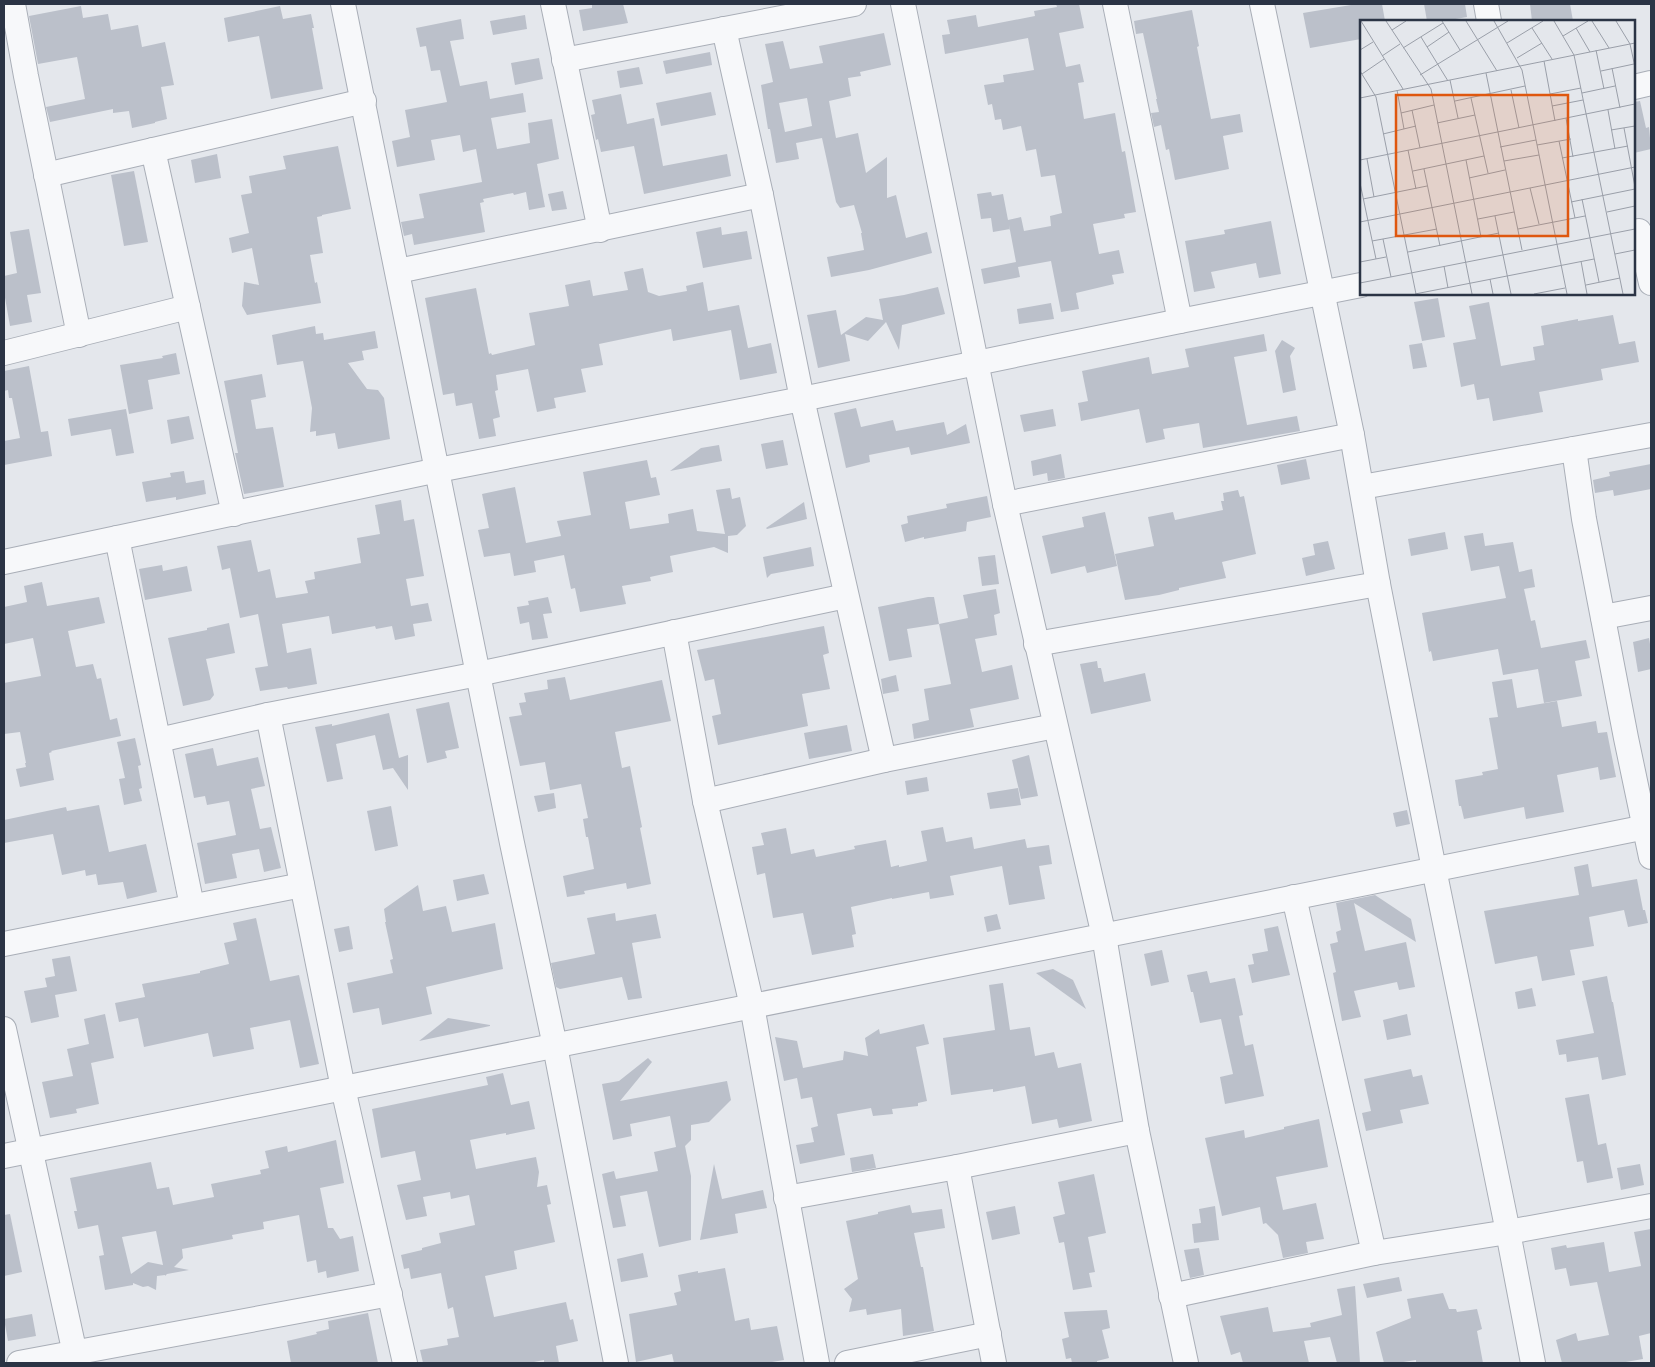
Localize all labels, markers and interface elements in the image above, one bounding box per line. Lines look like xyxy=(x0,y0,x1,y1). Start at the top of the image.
inset map xyxy=(1360,20,1635,295)

